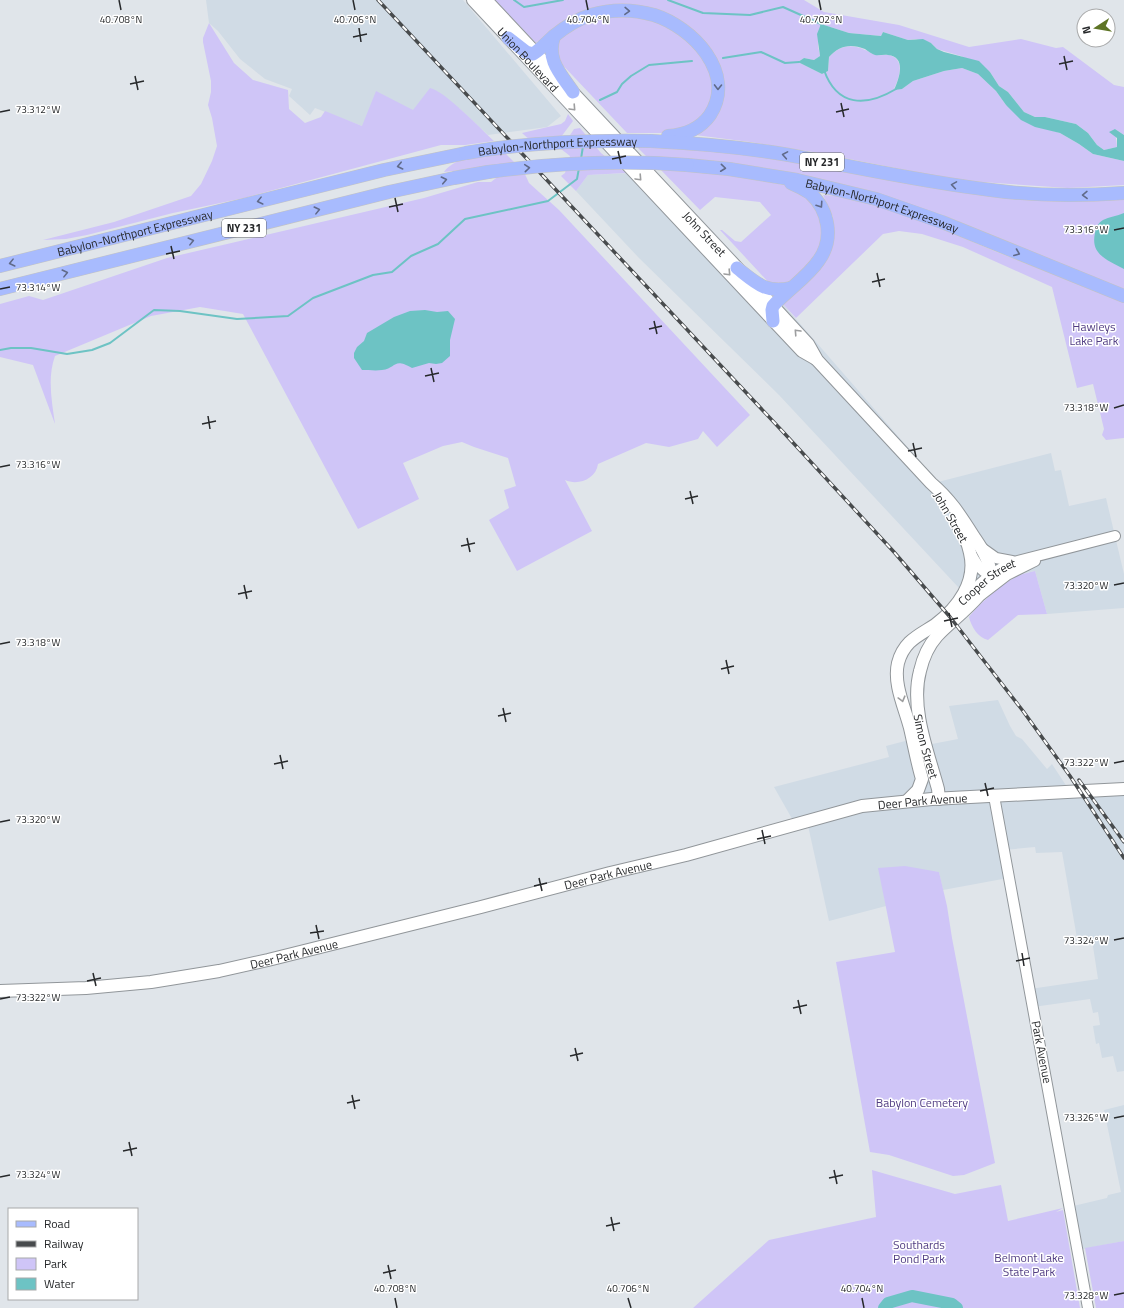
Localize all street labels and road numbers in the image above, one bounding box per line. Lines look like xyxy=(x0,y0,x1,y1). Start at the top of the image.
street label: Union Boulevard xyxy=(493,22,564,96)
street label: Babylon-Northport Expressway xyxy=(477,131,637,160)
road number: NY 231 xyxy=(800,153,844,171)
street label: Babylon-Northport Expressway xyxy=(804,173,962,238)
street label: Babylon-Northport Expressway xyxy=(55,204,215,261)
street label: John Street xyxy=(679,206,732,261)
road number: NY 231 xyxy=(222,219,266,237)
street label: John Street xyxy=(929,488,974,547)
street label: Cooper Street xyxy=(953,552,1018,609)
street label: Simon Street xyxy=(909,713,944,781)
street label: Deer Park Avenue xyxy=(877,788,968,814)
street label: Deer Park Avenue xyxy=(562,854,654,894)
street label: Deer Park Avenue xyxy=(248,934,340,973)
street label: Park Avenue xyxy=(1027,1019,1057,1085)

